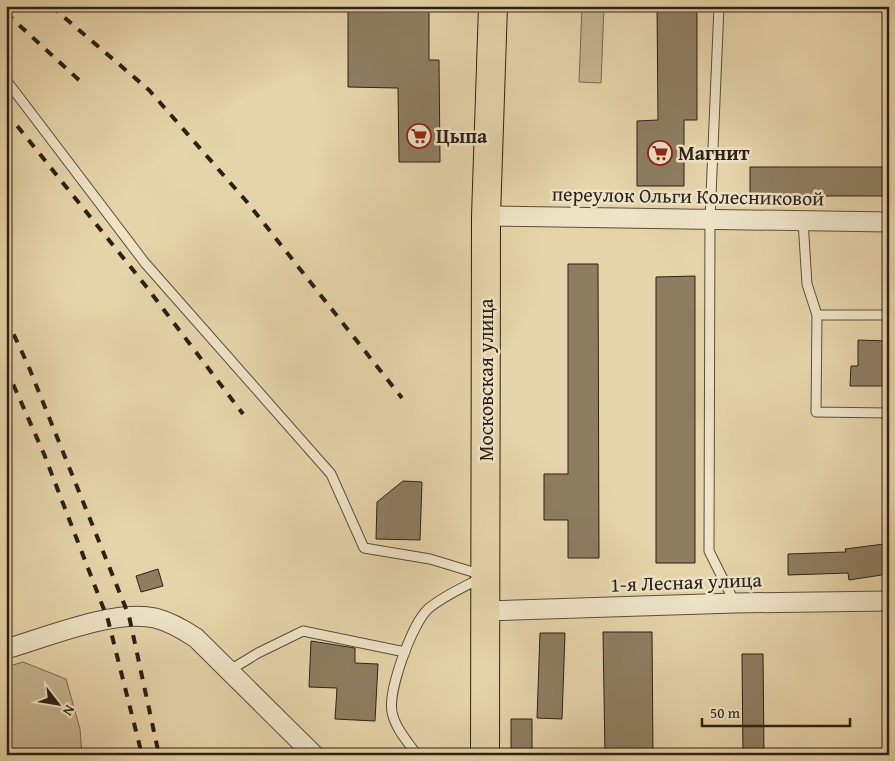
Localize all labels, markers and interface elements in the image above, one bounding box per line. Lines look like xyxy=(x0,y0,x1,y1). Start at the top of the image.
place label: Цыпа xyxy=(436,121,488,150)
supermarket icon: Цыпа xyxy=(406,123,432,149)
place label: Магнит xyxy=(678,138,750,167)
supermarket icon: Магнит xyxy=(647,140,673,166)
street label: переулок Ольги Колесниковой xyxy=(552,179,824,212)
street label: Московская улица xyxy=(471,298,500,461)
street label: 1-я Лесная улица xyxy=(610,564,763,599)
north arrow xyxy=(32,678,82,728)
scale bar xyxy=(702,696,850,728)
text: N xyxy=(58,702,80,720)
text: 50 m xyxy=(710,702,741,723)

